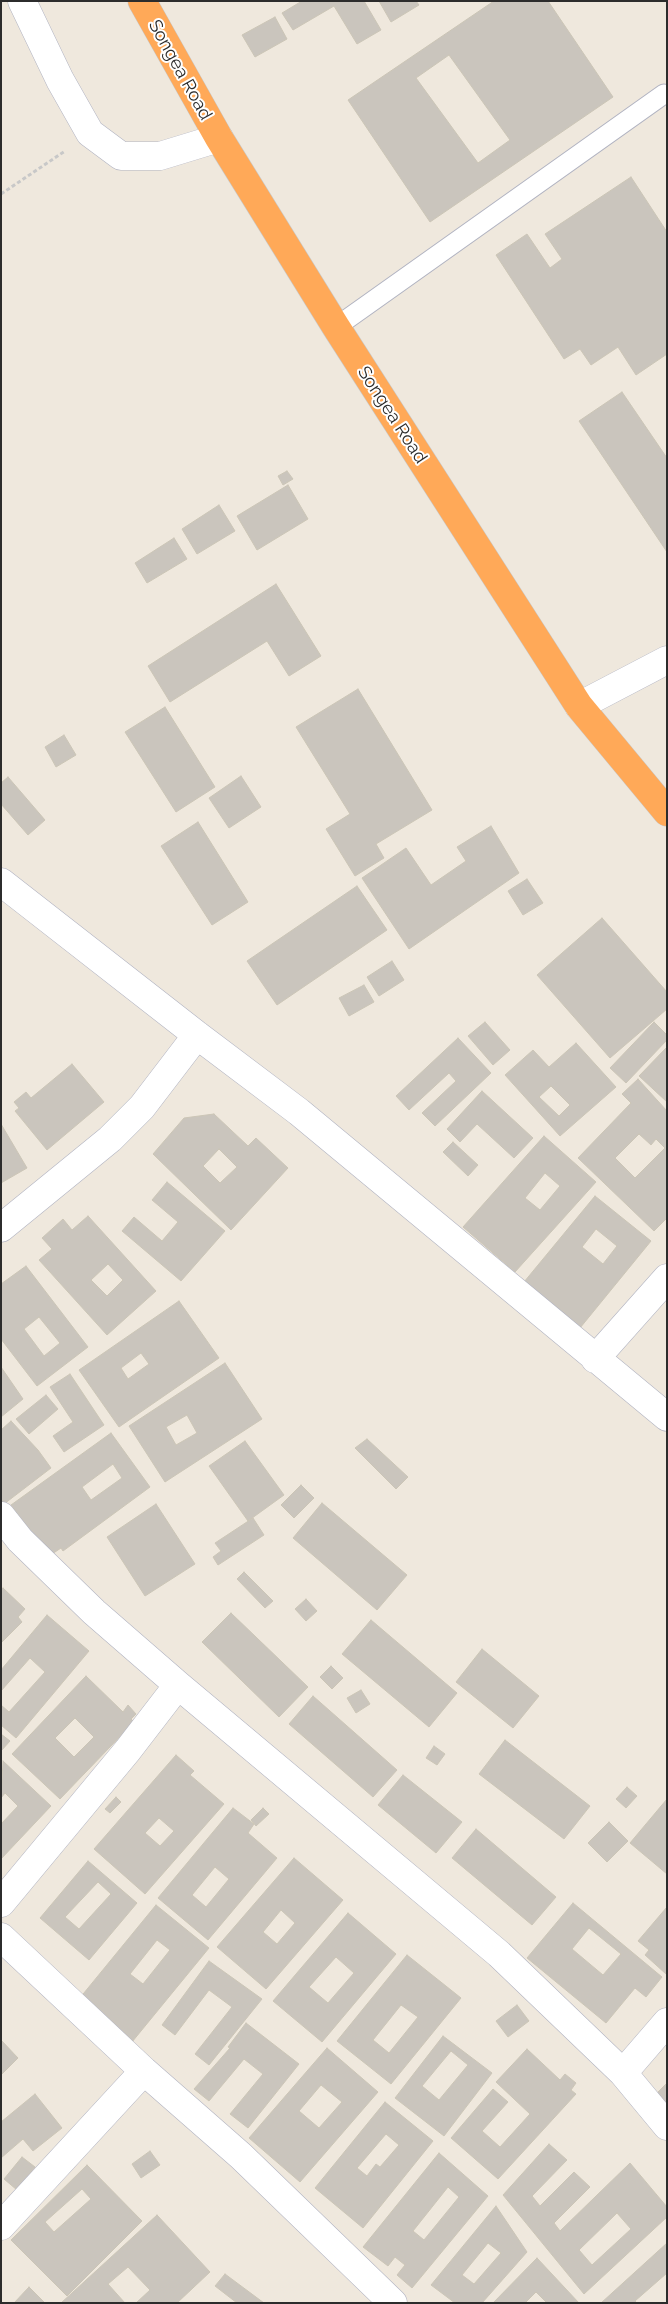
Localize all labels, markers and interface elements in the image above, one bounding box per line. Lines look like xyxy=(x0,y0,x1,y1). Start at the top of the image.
street label: Songea Road xyxy=(144,16,216,124)
street label: Songea Road xyxy=(353,362,431,468)

